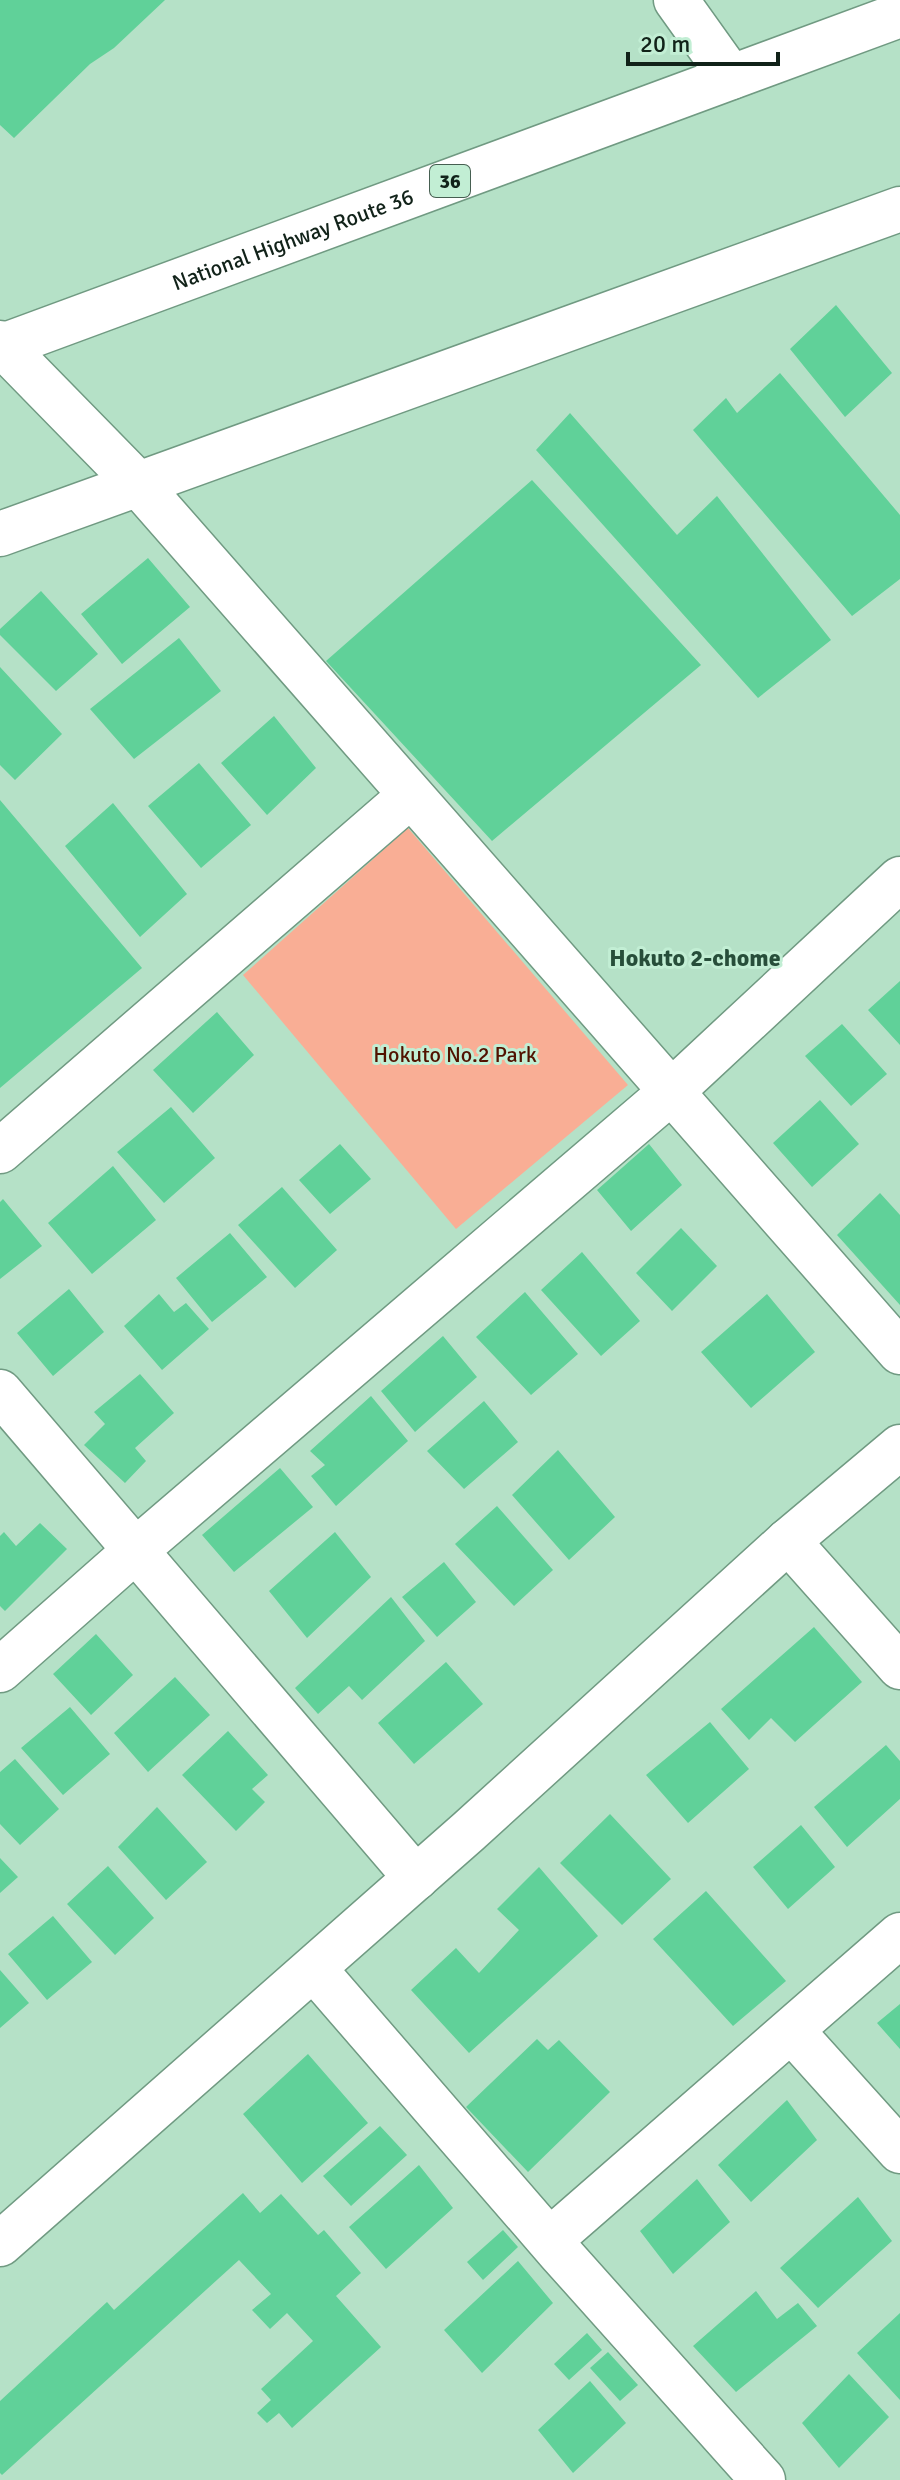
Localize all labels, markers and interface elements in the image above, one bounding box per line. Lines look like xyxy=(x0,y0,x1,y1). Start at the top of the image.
scale bar xyxy=(628,16,778,66)
text: 20 m xyxy=(640,29,690,59)
road number: 36 xyxy=(430,165,470,197)
street label: National Highway Route 36 xyxy=(169,183,417,296)
district label: Hokuto 2-chome xyxy=(609,943,781,973)
park label: Hokuto No.2 Park xyxy=(373,1041,537,1068)

